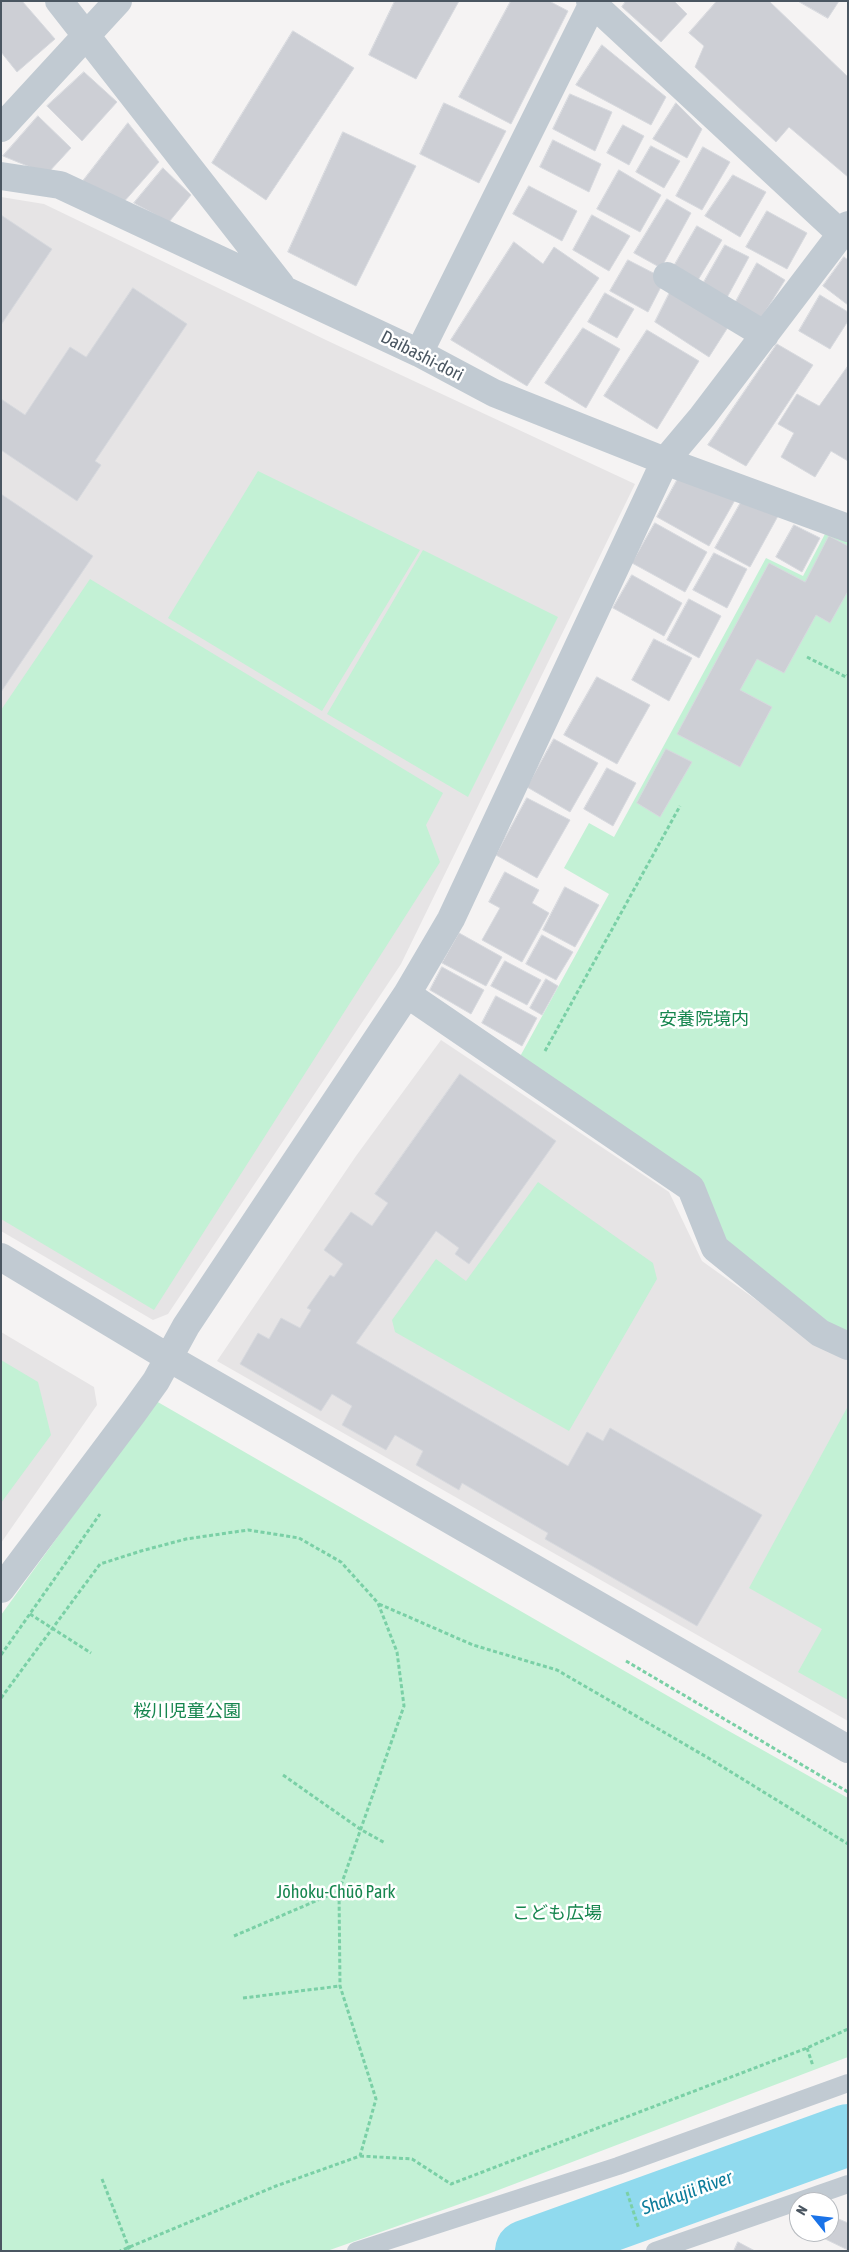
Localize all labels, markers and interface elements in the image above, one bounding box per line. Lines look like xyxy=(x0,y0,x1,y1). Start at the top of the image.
street label: Daibashi-dori xyxy=(377,326,467,386)
park label: 安養院境内 xyxy=(659,1008,749,1030)
park label: 桜川児童公園 xyxy=(133,1700,241,1722)
park label: Jōhoku-Chūō Park xyxy=(276,1881,396,1903)
park label: こども広場 xyxy=(512,1902,602,1924)
water label: Shakujii River xyxy=(638,2166,736,2220)
north arrow xyxy=(789,2192,839,2242)
text: N xyxy=(793,2203,811,2218)

